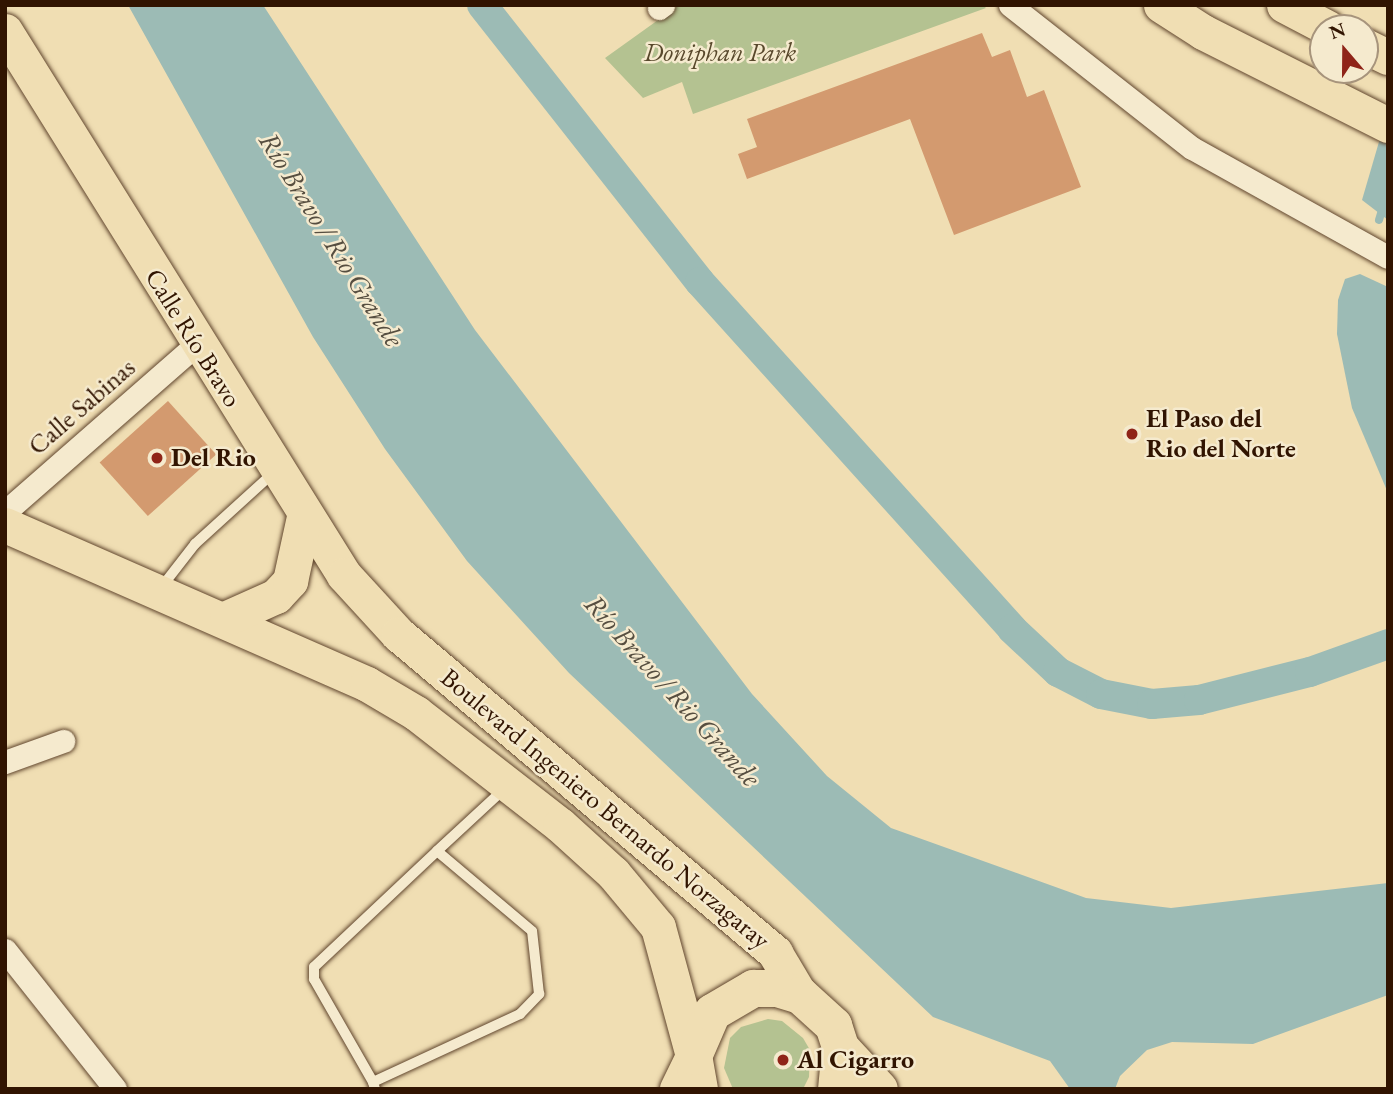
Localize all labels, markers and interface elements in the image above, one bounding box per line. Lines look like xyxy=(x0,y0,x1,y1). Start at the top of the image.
north arrow xyxy=(1309,14,1379,84)
text: N xyxy=(1326,16,1349,45)
park label: Doniphan Park xyxy=(644,37,796,69)
water label: Río Bravo / Rio Grande xyxy=(252,125,412,353)
street label: Calle Río Bravo xyxy=(138,263,248,413)
street label: Calle Sabinas xyxy=(22,352,142,462)
place label: El Paso del Rio del Norte xyxy=(1146,403,1296,464)
marker: El Paso del Rio del Norte xyxy=(1124,426,1140,442)
place label: Del Rio xyxy=(171,442,256,474)
marker: Del Rio xyxy=(149,450,165,466)
water label: Río Bravo / Rio Grande xyxy=(578,587,768,793)
street label: Boulevard Ingeniero Bernardo Norzagaray xyxy=(434,662,776,956)
place label: Al Cigarro xyxy=(797,1044,914,1076)
marker: Al Cigarro xyxy=(775,1052,791,1068)

